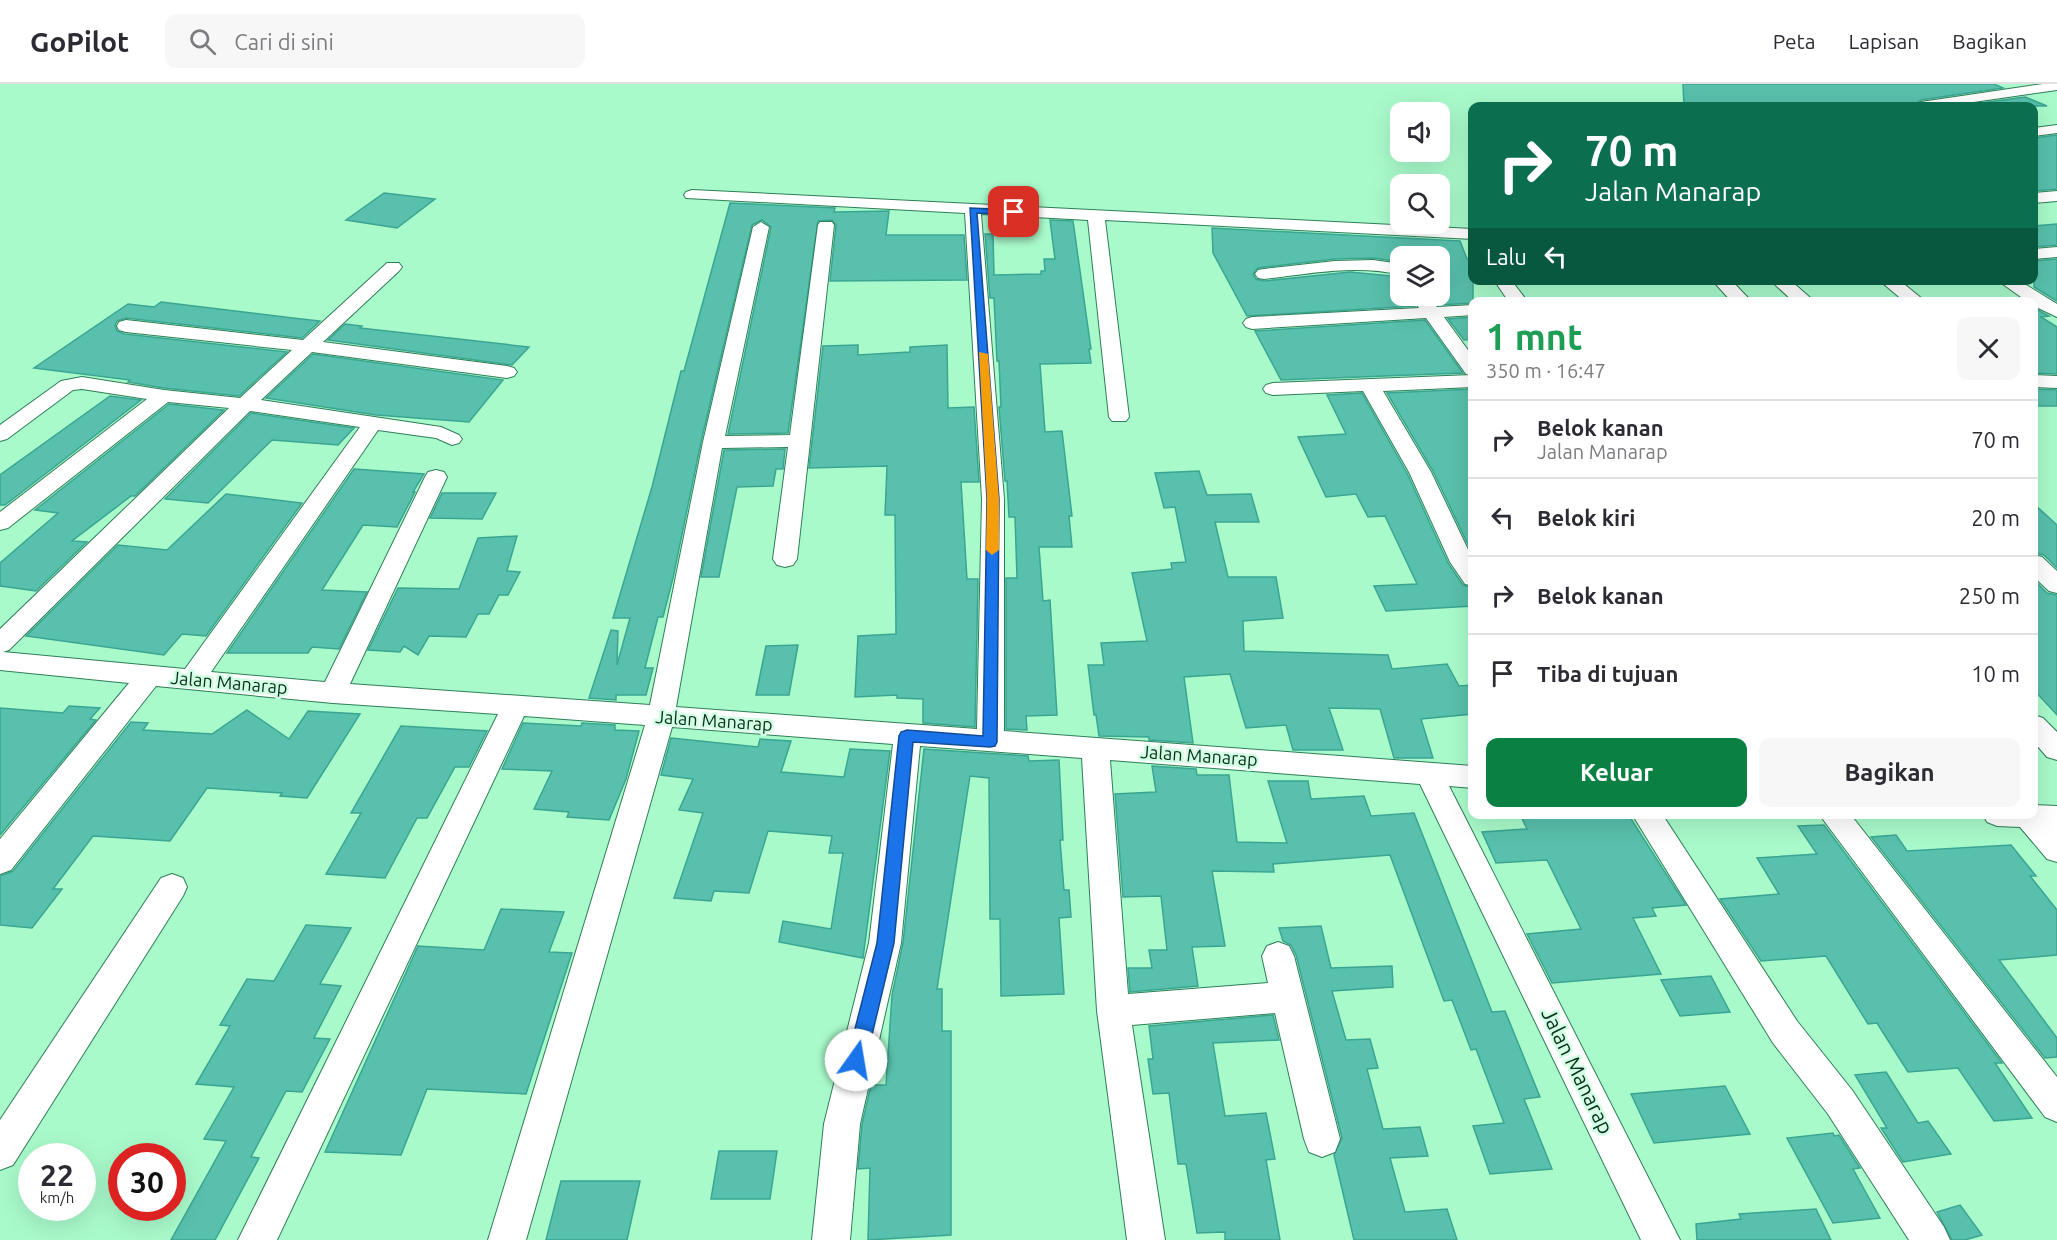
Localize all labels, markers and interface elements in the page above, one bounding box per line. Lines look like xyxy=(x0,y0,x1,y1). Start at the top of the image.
search box xyxy=(165,14,585,68)
icon: search xyxy=(186,25,219,58)
text: GoPilot xyxy=(30,26,129,57)
text: Cari di sini xyxy=(234,29,334,54)
text: Peta xyxy=(1773,29,1816,53)
text: Lapisan xyxy=(1849,29,1919,53)
text: Bagikan xyxy=(1952,29,2027,53)
map controls xyxy=(1390,102,1450,306)
button: sound xyxy=(1390,102,1450,162)
icon: right xyxy=(1486,126,1564,204)
text: 70 m xyxy=(1585,127,1679,174)
button: search xyxy=(1390,174,1450,234)
text: Jalan Manarap xyxy=(1585,176,1761,206)
pin xyxy=(988,186,1039,237)
icon: arrive xyxy=(997,195,1030,228)
icon: left xyxy=(1539,240,1572,273)
text: Lalu xyxy=(1486,244,1527,269)
button: layers xyxy=(1390,246,1450,306)
text: 1 mnt xyxy=(1486,316,1582,357)
button: close xyxy=(1957,317,2020,380)
text: 350 m · 16:47 xyxy=(1486,359,1606,382)
text: Belok kanan xyxy=(1537,415,1664,440)
icon: right xyxy=(1486,423,1519,456)
text: 70 m xyxy=(1971,427,2020,452)
text: Jalan Manarap xyxy=(1537,440,1668,463)
icon: left xyxy=(1486,501,1519,534)
text: Belok kiri xyxy=(1537,505,1635,530)
text: 20 m xyxy=(1971,505,2020,530)
icon: right xyxy=(1486,579,1519,612)
text: Belok kanan xyxy=(1537,583,1664,608)
text: 250 m xyxy=(1959,583,2020,608)
icon: arrive xyxy=(1486,657,1519,690)
text: Tiba di tujuan xyxy=(1537,661,1678,686)
text: 10 m xyxy=(1971,661,2020,686)
street label: Jalan Manarap xyxy=(170,667,289,697)
street label: Jalan Manarap xyxy=(655,706,773,734)
button: Keluar xyxy=(1486,738,1747,807)
button: Bagikan xyxy=(1759,738,2020,807)
street label: Jalan Manarap xyxy=(1140,741,1258,769)
street label: Jalan Manarap xyxy=(1537,1004,1619,1137)
position arrow xyxy=(824,1028,888,1092)
speed limit sign: 30 xyxy=(108,1143,186,1221)
text: 22 xyxy=(40,1158,74,1192)
text: km/h xyxy=(40,1189,74,1206)

